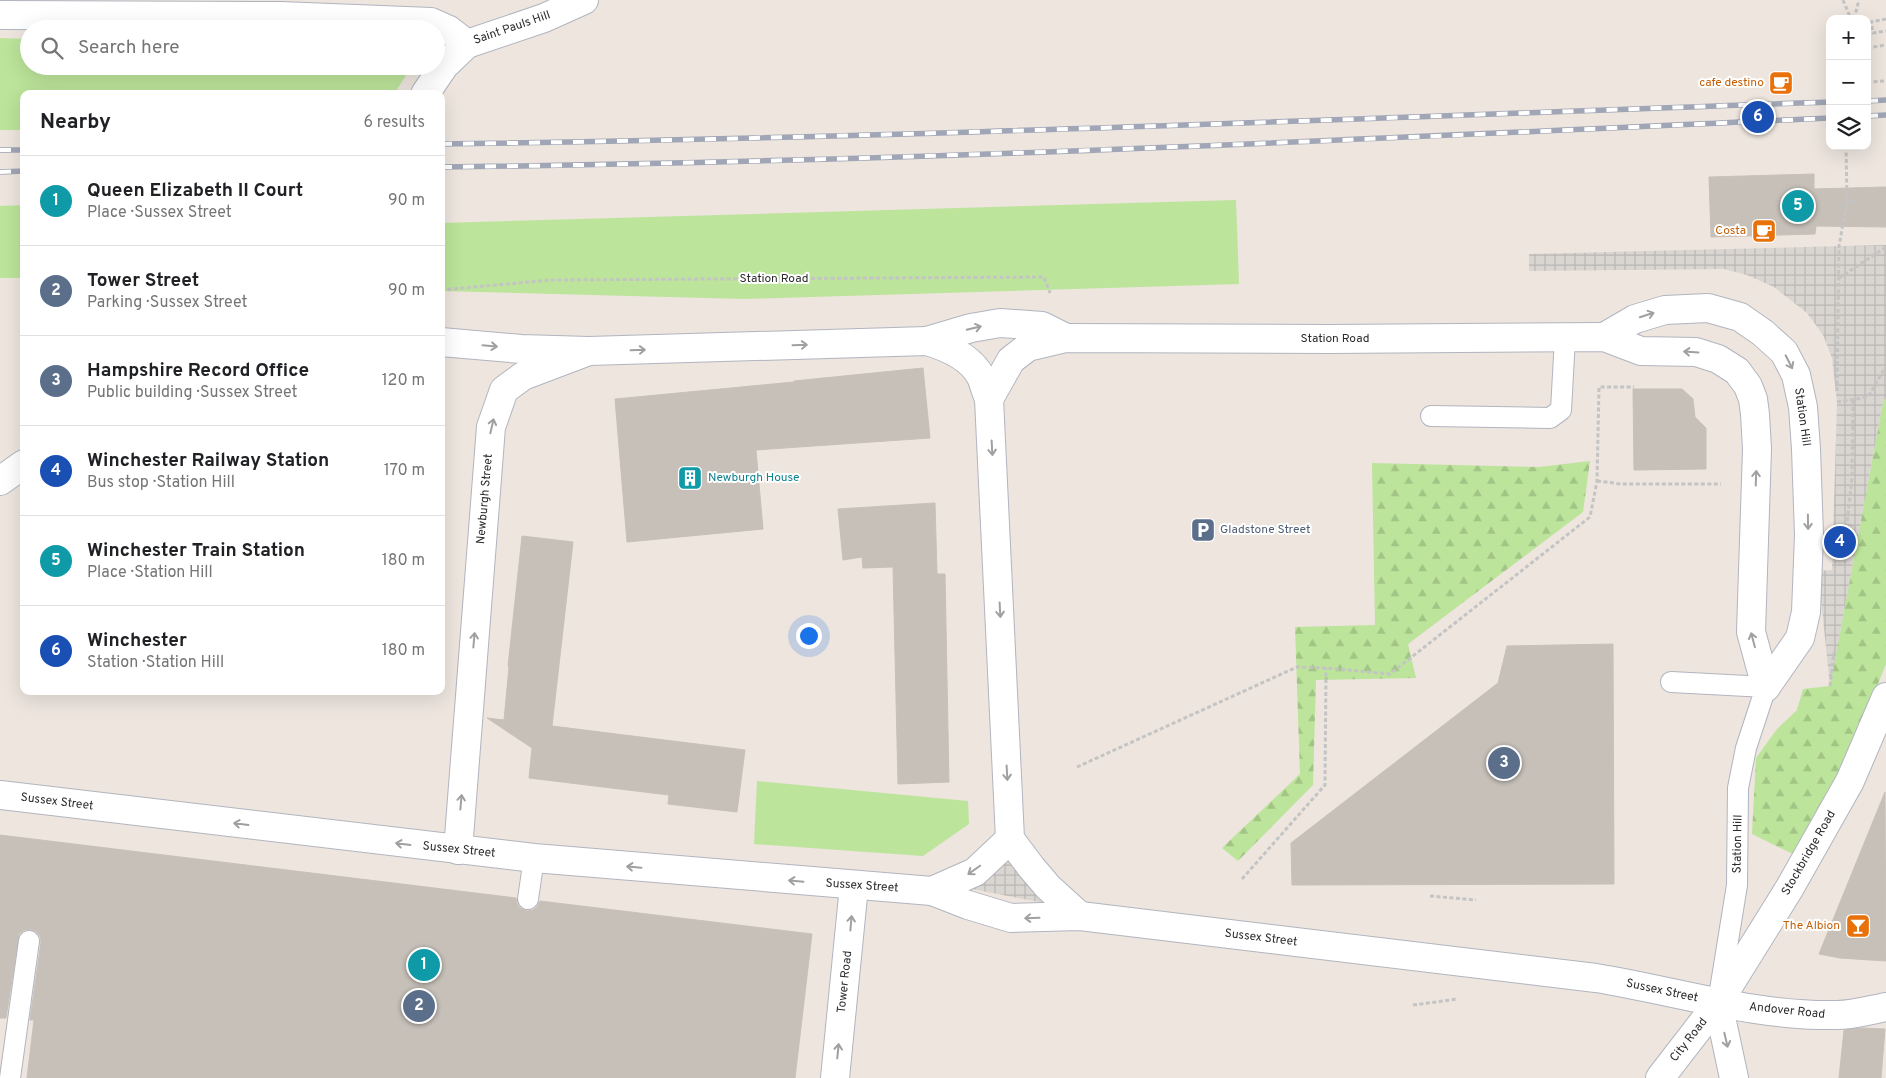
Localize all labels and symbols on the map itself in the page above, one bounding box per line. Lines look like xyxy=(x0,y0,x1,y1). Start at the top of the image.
street label: Saint Pauls Hill xyxy=(471,7,553,49)
cafe icon: cafe destino xyxy=(1768,70,1794,96)
place label: cafe destino xyxy=(1699,75,1764,91)
pin: 6 xyxy=(1742,98,1774,136)
pin: 5 xyxy=(1782,187,1814,225)
cafe icon: Costa xyxy=(1751,218,1777,244)
place label: Costa xyxy=(1715,223,1746,239)
street label: Station Road xyxy=(740,271,808,287)
one-way arrow xyxy=(1639,310,1655,320)
one-way arrow xyxy=(965,323,981,332)
street label: Station Road xyxy=(1301,331,1369,347)
one-way arrow xyxy=(792,340,808,350)
one-way arrow xyxy=(482,341,498,351)
one-way arrow xyxy=(629,345,645,354)
one-way arrow xyxy=(1683,347,1699,357)
one-way arrow xyxy=(1784,355,1794,370)
street label: Station Hill xyxy=(1790,387,1814,447)
one-way arrow xyxy=(488,418,497,434)
one-way arrow xyxy=(987,440,996,456)
street label: Newburgh Street xyxy=(473,453,497,545)
building icon: Newburgh House xyxy=(677,465,703,491)
place label: Newburgh House xyxy=(708,470,800,486)
one-way arrow xyxy=(1752,471,1761,487)
one-way arrow xyxy=(1804,514,1813,530)
parking icon: Gladstone Street xyxy=(1190,517,1216,543)
place label: Gladstone Street xyxy=(1220,522,1310,538)
pin: 4 xyxy=(1824,523,1856,561)
one-way arrow xyxy=(995,602,1004,618)
your location xyxy=(796,623,822,649)
one-way arrow xyxy=(470,632,479,648)
one-way arrow xyxy=(1748,633,1758,649)
pin: 3 xyxy=(1488,744,1520,782)
one-way arrow xyxy=(1003,764,1012,780)
street label: Sussex Street xyxy=(20,790,94,814)
one-way arrow xyxy=(457,794,466,810)
street label: Stockbridge Road xyxy=(1778,808,1840,898)
street label: Station Hill xyxy=(1729,814,1747,874)
one-way arrow xyxy=(234,819,250,829)
street label: Sussex Street xyxy=(422,838,496,862)
one-way arrow xyxy=(395,839,411,849)
one-way arrow xyxy=(626,862,642,872)
one-way arrow xyxy=(967,865,981,875)
street label: Sussex Street xyxy=(825,875,899,897)
one-way arrow xyxy=(788,876,804,885)
one-way arrow xyxy=(1024,913,1040,922)
bar icon: The Albion xyxy=(1845,913,1871,939)
one-way arrow xyxy=(846,915,856,931)
place label: The Albion xyxy=(1783,918,1840,934)
street label: Sussex Street xyxy=(1224,926,1298,950)
pin: 1 xyxy=(408,946,440,984)
street label: Tower Road xyxy=(834,950,856,1014)
street label: Sussex Street xyxy=(1625,976,1699,1006)
pin: 2 xyxy=(403,987,435,1025)
street label: Andover Road xyxy=(1748,999,1826,1023)
street label: City Road xyxy=(1667,1015,1711,1065)
one-way arrow xyxy=(1722,1032,1732,1048)
one-way arrow xyxy=(833,1043,843,1059)

